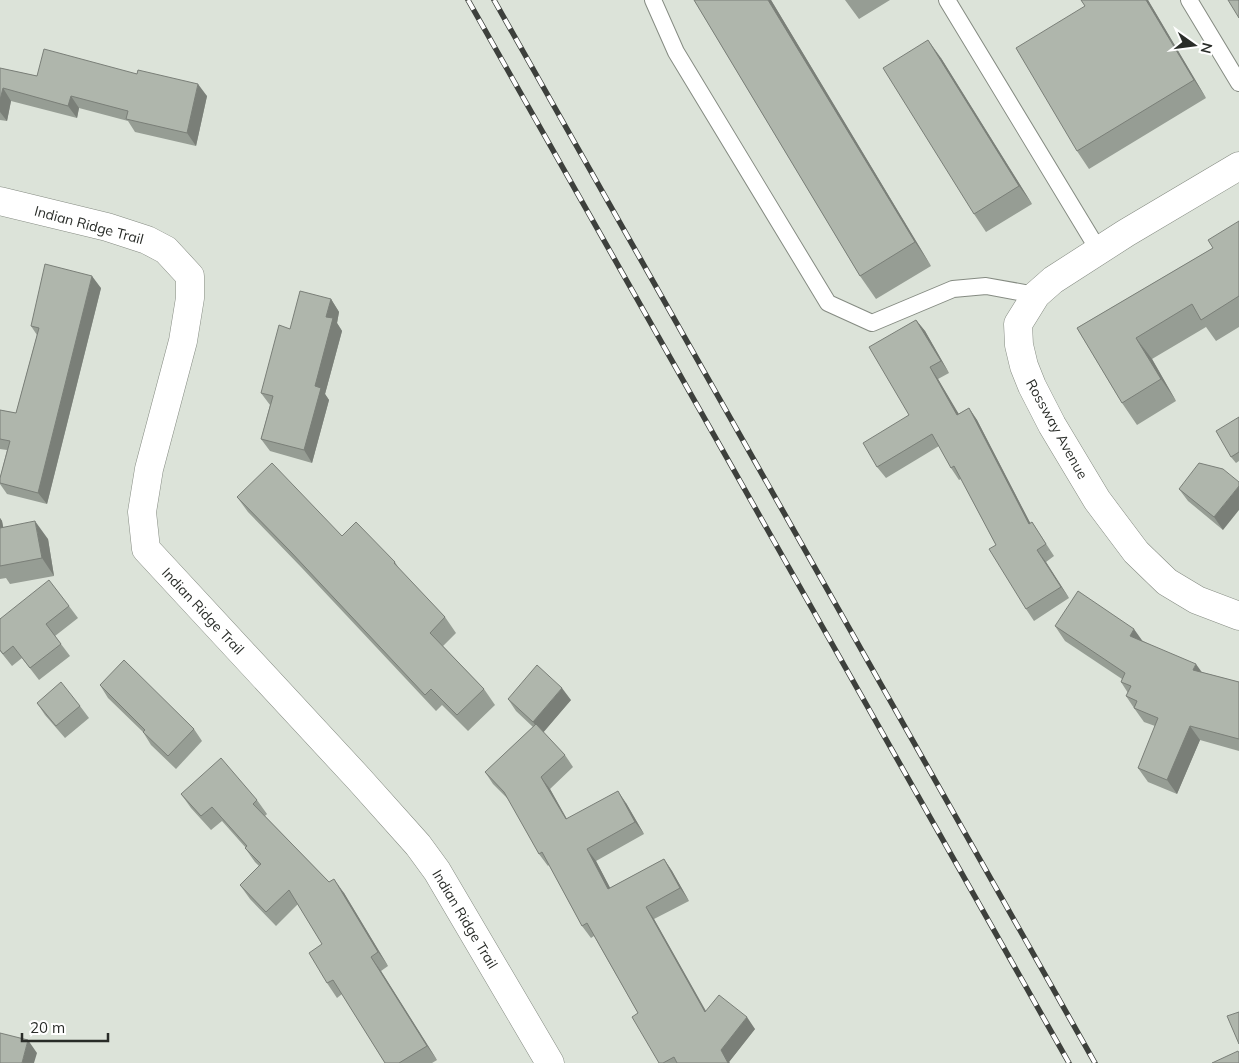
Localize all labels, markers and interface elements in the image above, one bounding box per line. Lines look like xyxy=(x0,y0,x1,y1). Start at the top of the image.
north arrow xyxy=(1169,20,1219,70)
text: N xyxy=(1197,41,1217,55)
street label: Indian Ridge Trail xyxy=(32,202,146,248)
street label: Rossway Avenue xyxy=(1022,376,1092,482)
street label: Indian Ridge Trail xyxy=(158,564,248,658)
street label: Indian Ridge Trail xyxy=(428,866,502,972)
scale bar xyxy=(22,1010,109,1042)
text: 20 m xyxy=(30,1018,65,1037)

